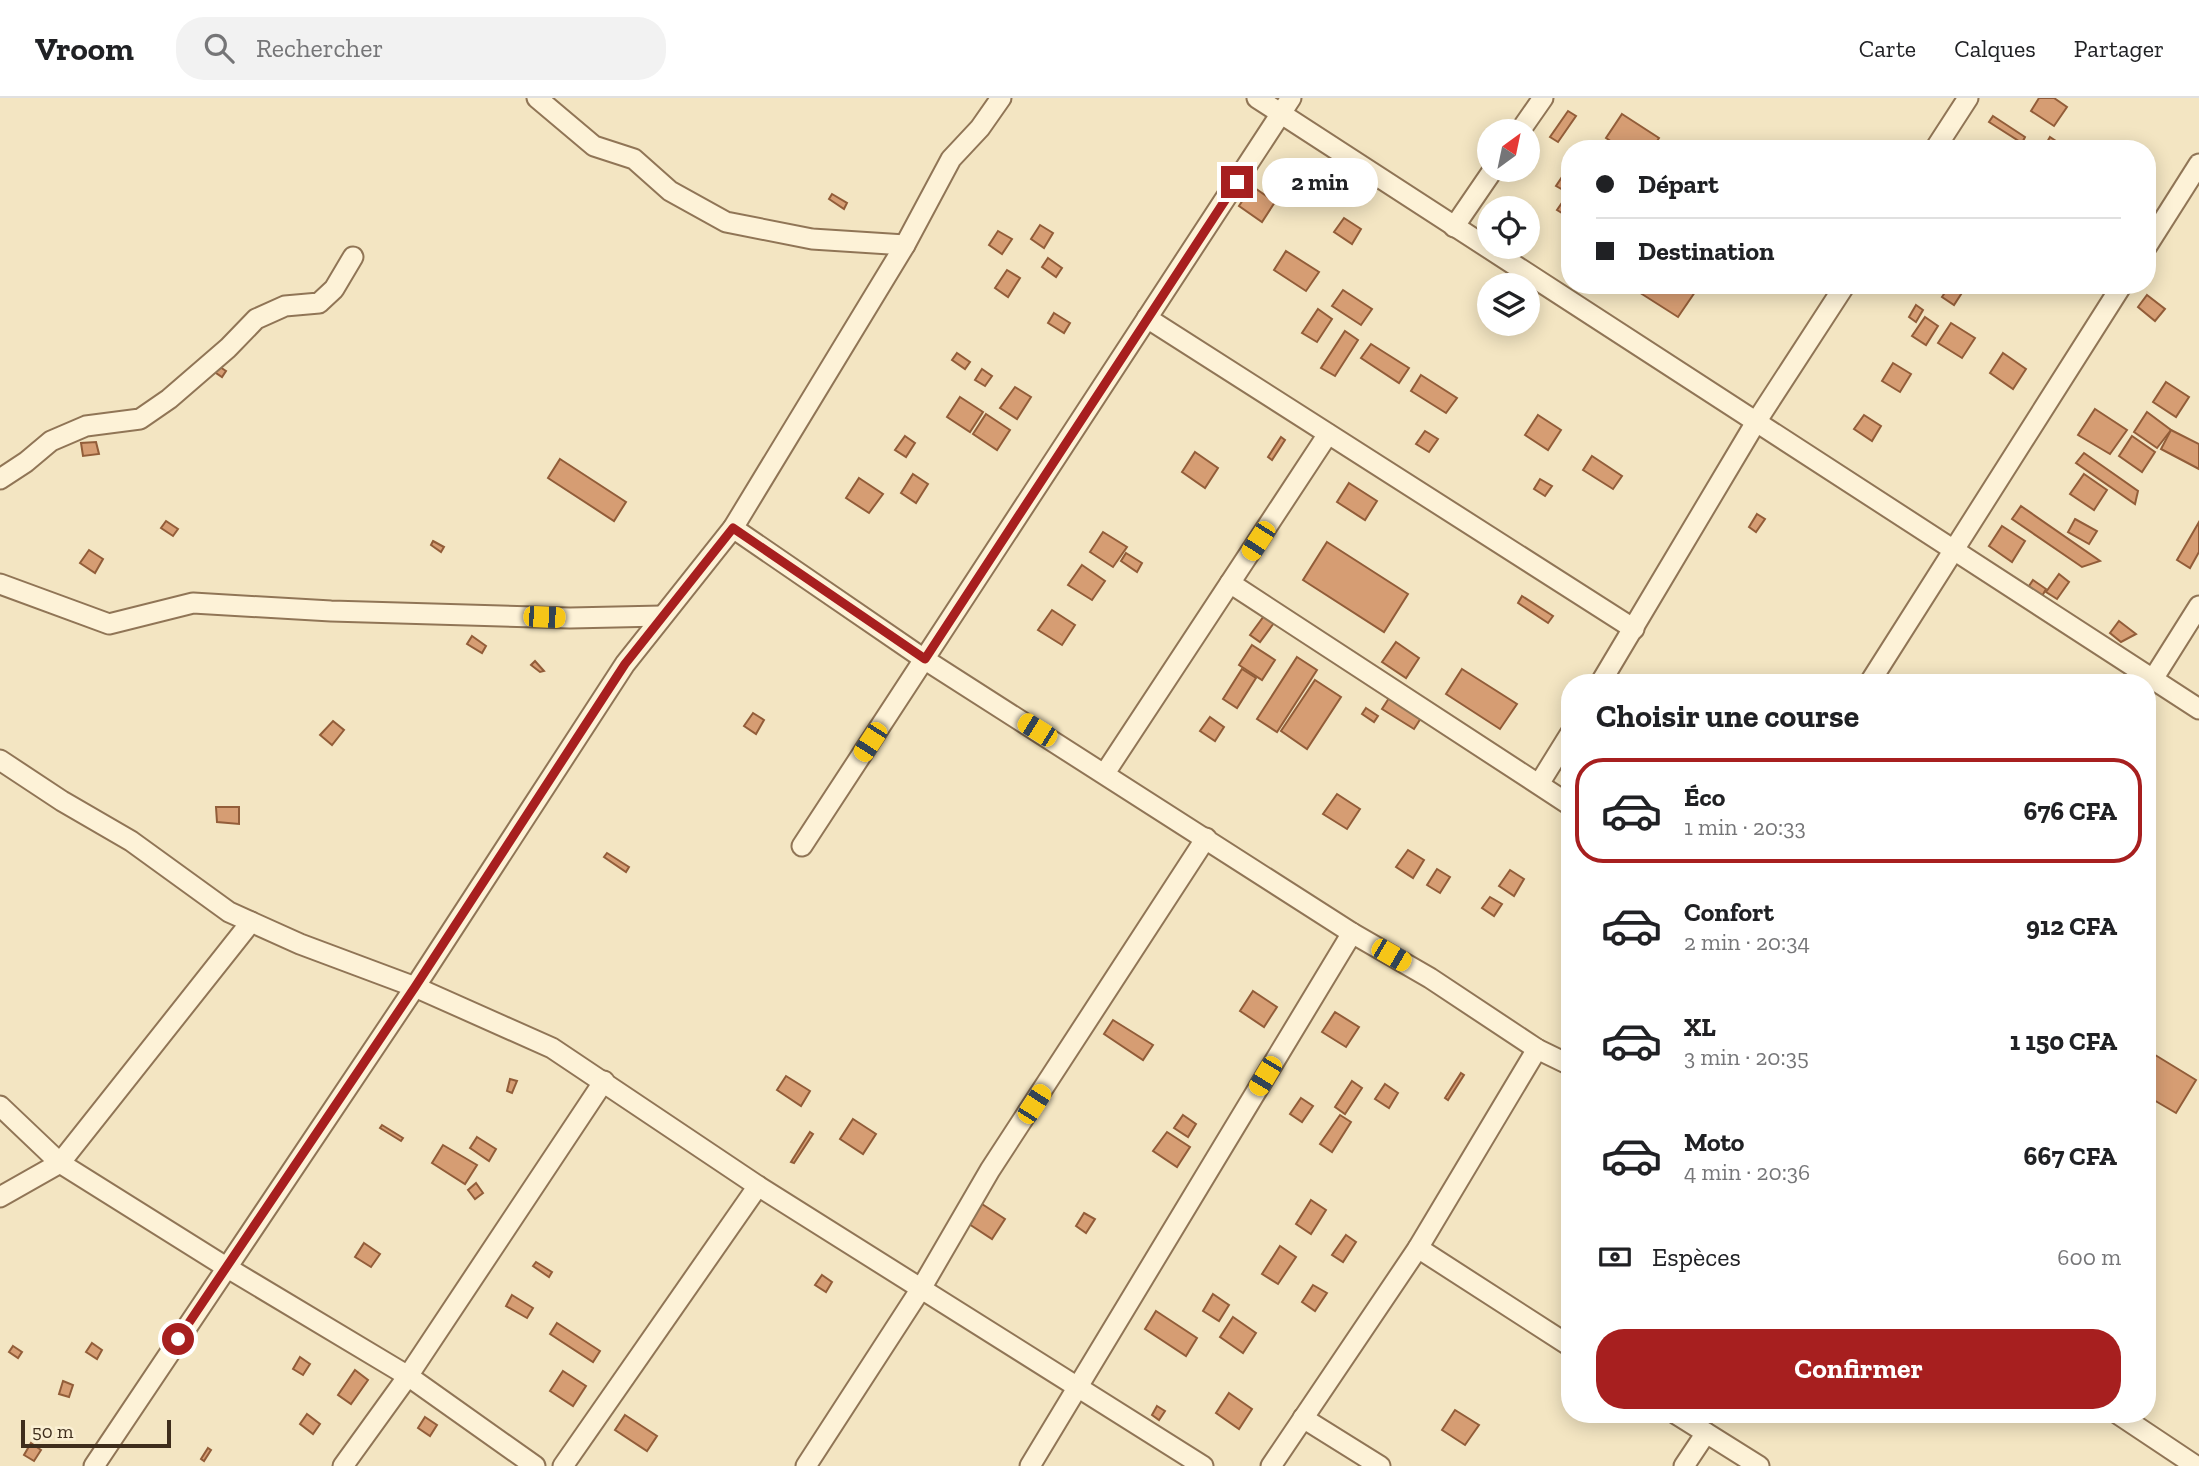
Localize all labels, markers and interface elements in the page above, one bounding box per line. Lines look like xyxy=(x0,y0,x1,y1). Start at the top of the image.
search box xyxy=(176,17,666,80)
text: Vroom xyxy=(35,29,134,68)
icon: search xyxy=(200,29,238,67)
text: Rechercher xyxy=(256,32,383,64)
text: Carte xyxy=(1859,34,1916,63)
text: Calques xyxy=(1954,34,2036,63)
text: Partager xyxy=(2074,34,2164,63)
north arrow xyxy=(1477,119,1540,182)
map controls xyxy=(1477,119,1540,336)
callout: 2 min xyxy=(1262,158,1377,206)
route end xyxy=(1221,166,1253,198)
text: 2 min xyxy=(1291,168,1349,196)
text: Départ xyxy=(1638,168,1719,200)
button: locate xyxy=(1477,196,1540,259)
text: Destination xyxy=(1638,235,1774,267)
button: layers xyxy=(1477,273,1540,336)
car xyxy=(1238,518,1279,564)
car xyxy=(523,606,566,628)
text: Choisir une course xyxy=(1596,697,1859,735)
car xyxy=(1014,710,1061,750)
car xyxy=(850,719,891,765)
icon: car xyxy=(1600,779,1663,842)
text: Éco xyxy=(1684,781,1725,813)
text: 676 CFA xyxy=(2024,795,2117,827)
text: 1 min · 20:33 xyxy=(1684,813,1806,841)
icon: car xyxy=(1600,894,1663,957)
text: Confort xyxy=(1684,896,1774,928)
text: 912 CFA xyxy=(2026,910,2117,942)
text: 2 min · 20:34 xyxy=(1684,928,1810,956)
car xyxy=(1368,935,1415,975)
icon: car xyxy=(1600,1009,1663,1072)
text: XL xyxy=(1684,1011,1716,1043)
text: 1 150 CFA xyxy=(2010,1025,2117,1057)
text: 3 min · 20:35 xyxy=(1684,1043,1809,1071)
car xyxy=(1246,1053,1285,1099)
car xyxy=(1014,1081,1055,1127)
icon: car xyxy=(1600,1124,1663,1187)
text: Moto xyxy=(1684,1126,1744,1158)
text: 667 CFA xyxy=(2024,1140,2117,1172)
text: 4 min · 20:36 xyxy=(1684,1158,1810,1186)
icon: cash xyxy=(1596,1238,1634,1276)
text: Espèces xyxy=(1652,1241,1741,1273)
text: 600 m xyxy=(2057,1243,2121,1271)
route start xyxy=(162,1323,194,1355)
button: Confirmer xyxy=(1596,1329,2121,1409)
scale bar xyxy=(21,1417,172,1449)
text: 50 m xyxy=(32,1420,73,1443)

